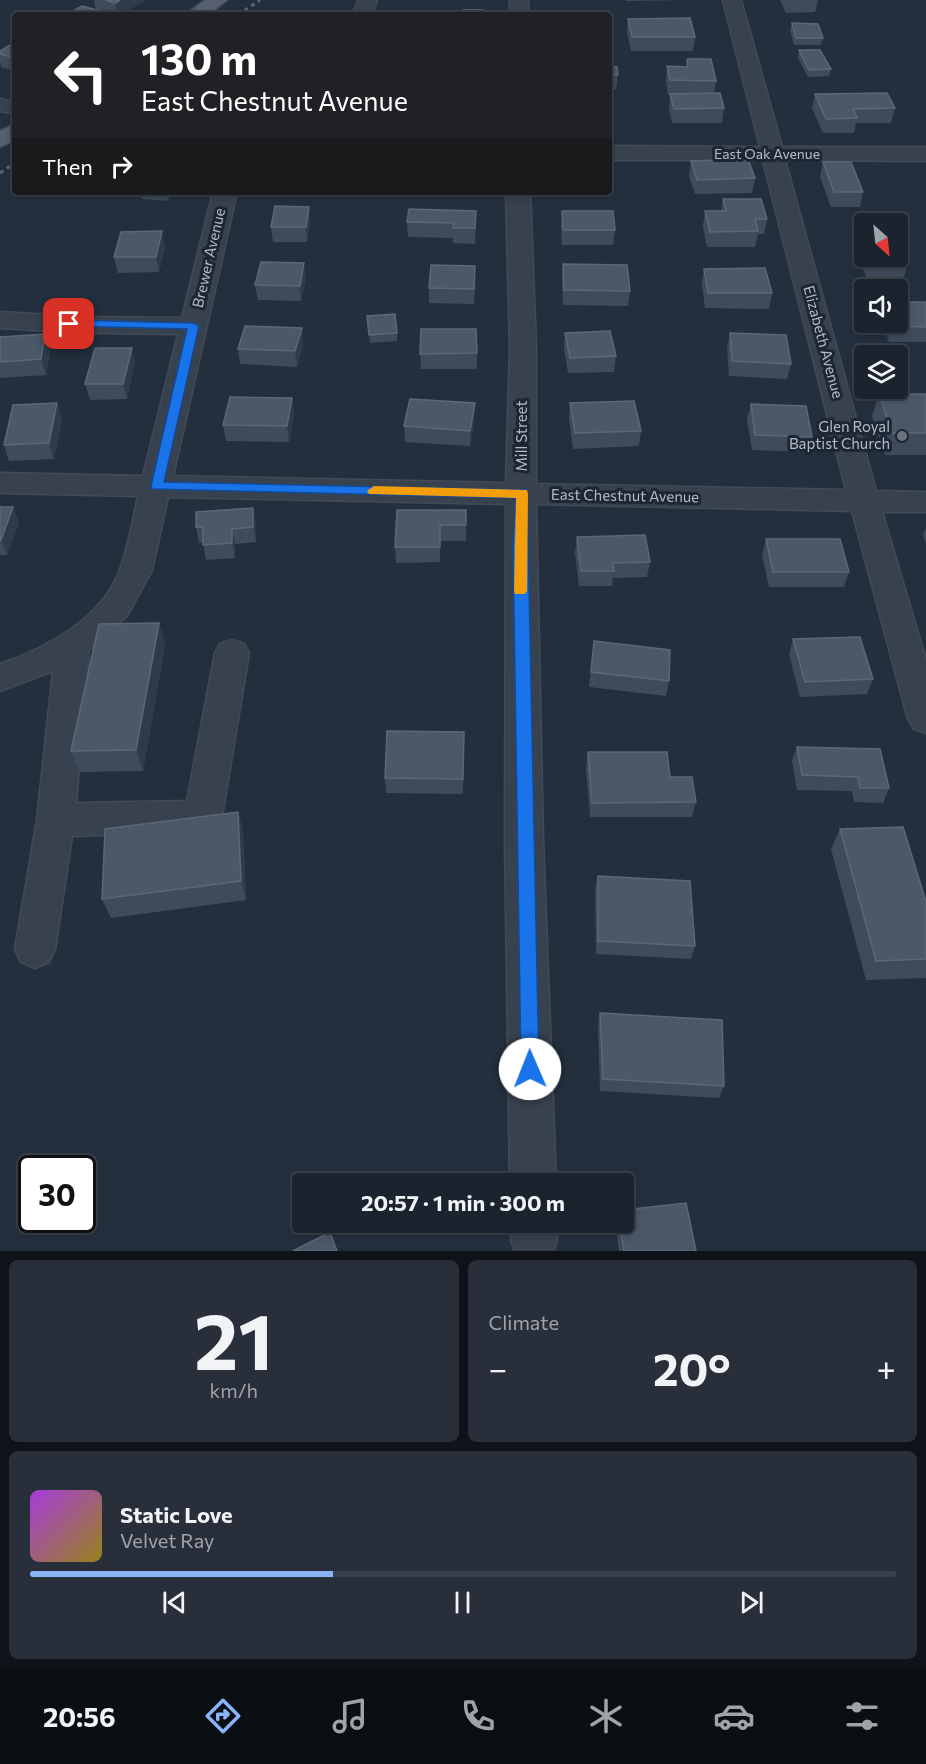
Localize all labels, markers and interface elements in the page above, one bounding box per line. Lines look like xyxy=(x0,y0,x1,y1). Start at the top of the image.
text: 130 m xyxy=(141,32,257,84)
icon: left xyxy=(42,36,120,114)
text: East Chestnut Avenue xyxy=(141,84,408,117)
street label: East Oak Avenue xyxy=(714,145,820,162)
icon: right xyxy=(105,150,138,183)
text: Then xyxy=(42,153,93,180)
street label: Brewer Avenue xyxy=(188,206,228,309)
north arrow xyxy=(854,213,908,267)
map controls xyxy=(854,213,908,399)
button: sound xyxy=(854,279,908,333)
street label: Elizabeth Avenue xyxy=(800,283,848,400)
pin xyxy=(43,298,94,349)
icon: arrive xyxy=(52,307,85,340)
button: layers xyxy=(854,345,908,399)
street label: Mill Street xyxy=(512,400,530,472)
place label: Glen Royal Baptist Church xyxy=(789,417,890,452)
marker: Glen Royal Baptist Church xyxy=(895,429,909,443)
street label: East Chestnut Avenue xyxy=(551,485,699,505)
position arrow xyxy=(498,1037,562,1101)
speed limit sign: 30 xyxy=(18,1155,96,1233)
text: 20:57 · 1 min · 300 m xyxy=(361,1189,565,1216)
text: 21 xyxy=(194,1291,274,1386)
text: Climate xyxy=(489,1310,559,1334)
text: 20° xyxy=(653,1340,731,1395)
text: − xyxy=(489,1347,507,1388)
text: + xyxy=(877,1347,896,1388)
text: km/h xyxy=(209,1378,258,1402)
text: Static Love xyxy=(120,1501,233,1528)
text: Velvet Ray xyxy=(120,1528,214,1552)
icon: previous xyxy=(158,1586,191,1619)
icon: pause xyxy=(446,1586,479,1619)
icon: next xyxy=(735,1586,768,1619)
icon: directions xyxy=(202,1695,244,1737)
icon: music xyxy=(329,1695,371,1737)
icon: phone xyxy=(457,1695,499,1737)
icon: climate xyxy=(585,1695,627,1737)
icon: car xyxy=(713,1695,755,1737)
icon: filters xyxy=(841,1695,883,1737)
text: 20:56 xyxy=(43,1700,116,1733)

